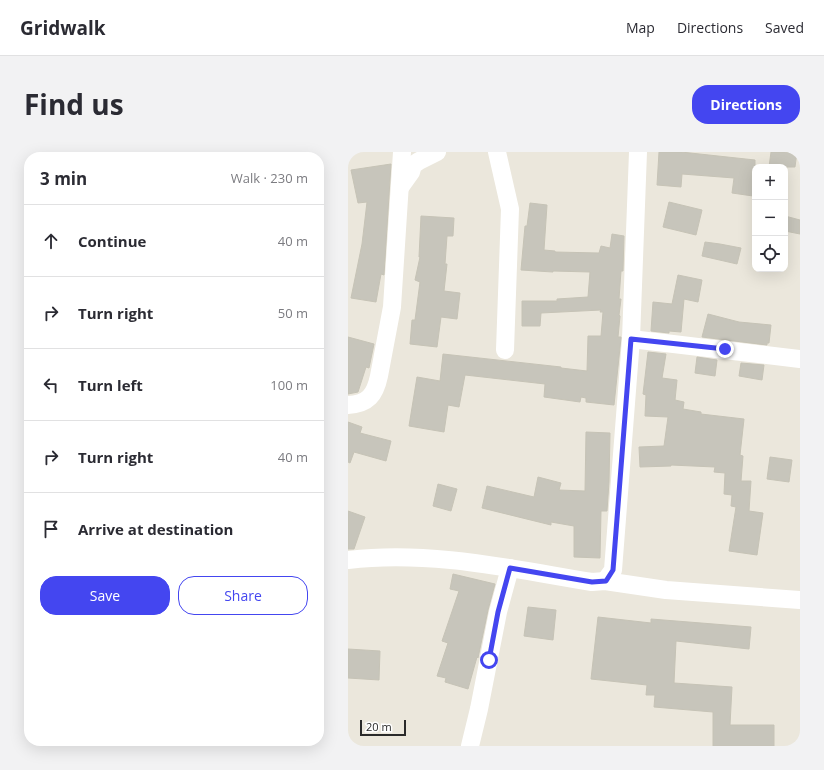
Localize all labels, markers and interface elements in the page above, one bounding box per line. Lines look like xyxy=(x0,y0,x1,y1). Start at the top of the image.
text: Gridwalk xyxy=(20,15,106,41)
text: Map xyxy=(626,18,655,37)
text: Directions xyxy=(677,18,743,37)
text: Saved xyxy=(765,18,804,37)
text: Find us xyxy=(24,85,124,123)
button: Directions xyxy=(692,85,800,124)
map controls xyxy=(752,164,788,272)
button: + xyxy=(752,164,788,200)
text: 3 min xyxy=(40,167,87,190)
text: Walk · 230 m xyxy=(231,169,308,187)
button: − xyxy=(752,200,788,236)
icon: ahead xyxy=(40,230,62,252)
text: Continue xyxy=(78,231,146,251)
text: 40 m xyxy=(278,232,308,250)
button: locate xyxy=(752,236,788,272)
icon: right xyxy=(40,302,62,324)
text: Turn right xyxy=(78,303,153,323)
text: 50 m xyxy=(278,304,308,322)
route end xyxy=(716,340,734,358)
icon: left xyxy=(40,374,62,396)
text: Turn left xyxy=(78,375,143,395)
text: 100 m xyxy=(270,376,308,394)
icon: right xyxy=(40,446,62,468)
text: Turn right xyxy=(78,447,153,467)
text: 40 m xyxy=(278,448,308,466)
icon: arrive xyxy=(40,518,62,540)
text: Arrive at destination xyxy=(78,519,233,539)
button: Save xyxy=(40,576,170,615)
button: Share xyxy=(178,576,308,615)
route start xyxy=(480,651,498,669)
scale bar xyxy=(360,718,406,737)
text: 20 m xyxy=(366,719,392,734)

